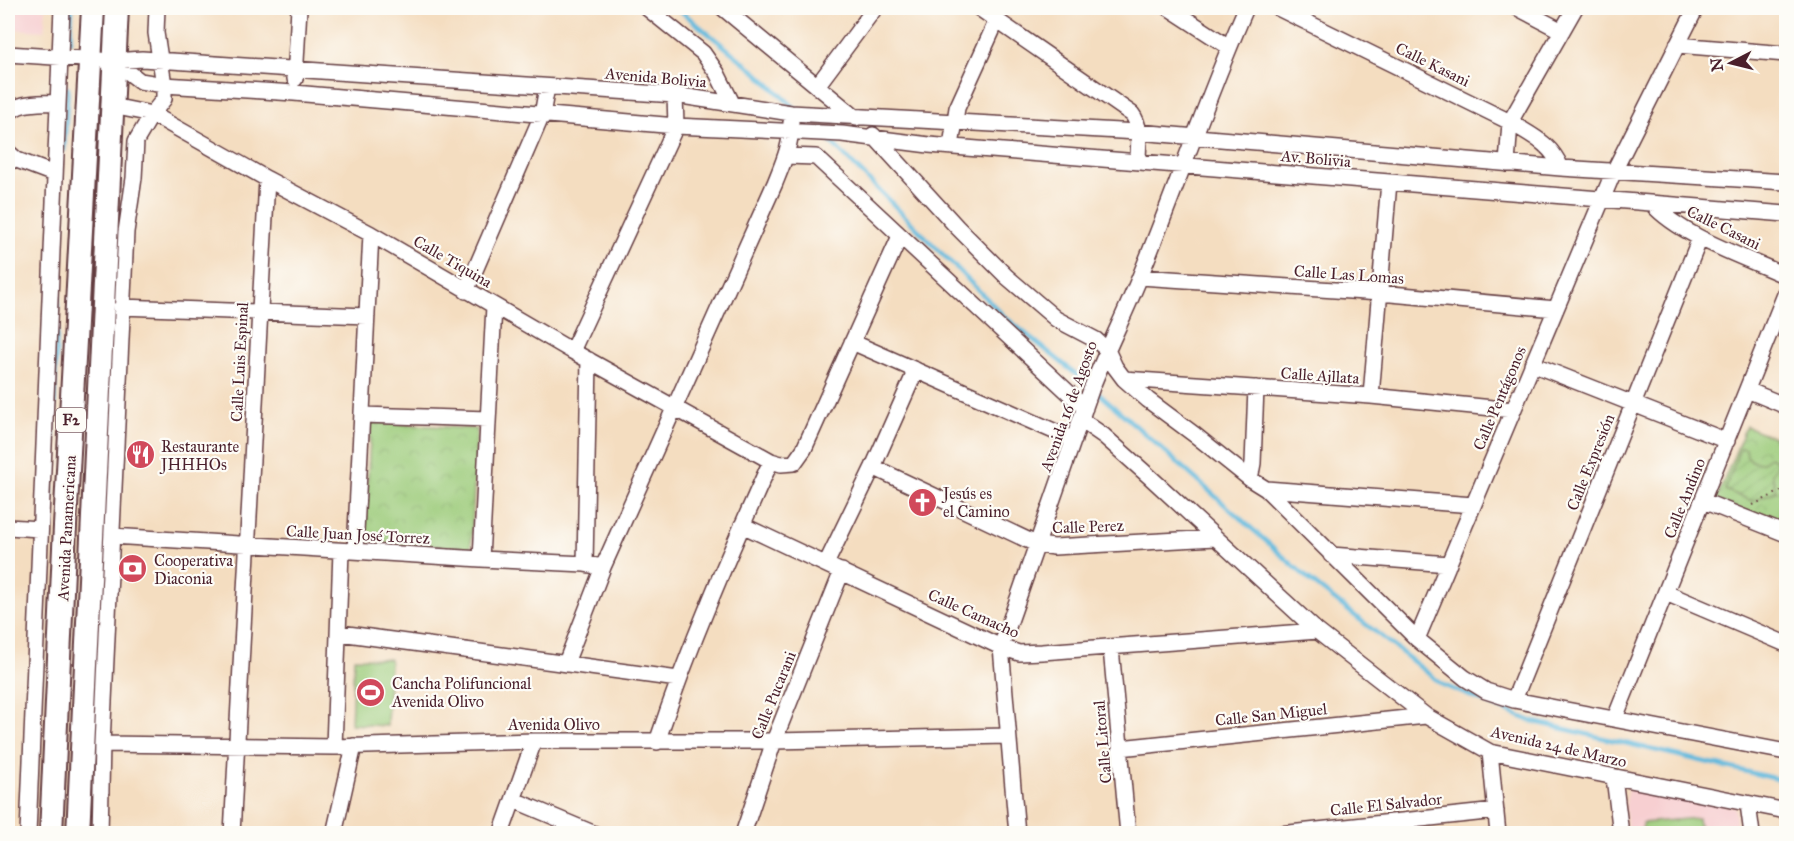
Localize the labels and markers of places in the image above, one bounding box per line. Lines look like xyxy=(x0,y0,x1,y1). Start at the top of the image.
place label: Restaurante JHHHOs xyxy=(159,437,240,475)
restaurant icon: Restaurante JHHHOs xyxy=(124,439,156,471)
place label: Jesús es el Camino xyxy=(941,484,1010,521)
church icon: Jesús es el Camino xyxy=(906,486,938,518)
place label: Cooperativa Diaconia xyxy=(154,551,233,588)
bank icon: Cooperativa Diaconia xyxy=(117,553,149,585)
place label: Cancha Polifuncional Avenida Olivo xyxy=(391,674,532,711)
sports icon: Cancha Polifuncional Avenida Olivo xyxy=(355,676,387,708)

